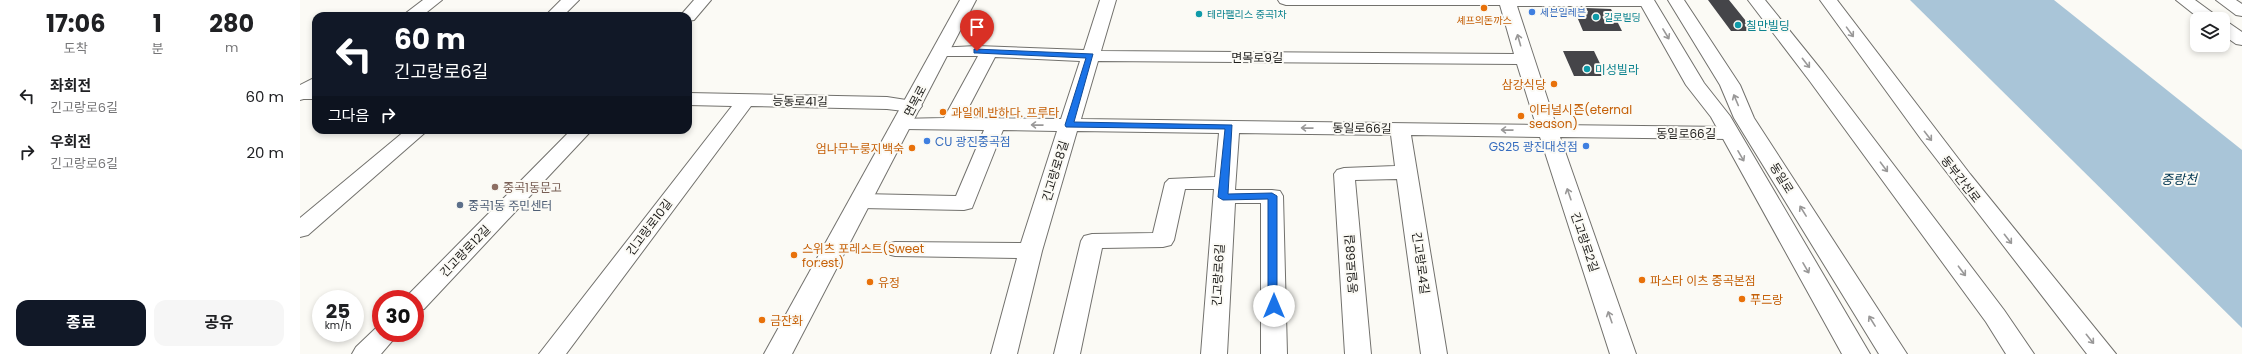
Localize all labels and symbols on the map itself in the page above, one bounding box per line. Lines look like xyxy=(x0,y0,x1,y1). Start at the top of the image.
marker: 셰프의돈까스 xyxy=(1479,3,1489,13)
place label: 세븐일레븐 xyxy=(1540,5,1586,20)
place label: 테라팰리스 중곡1차 xyxy=(1207,7,1287,22)
marker: 세븐일레븐 xyxy=(1527,7,1537,17)
marker: 테라팰리스 중곡1차 xyxy=(1194,9,1204,19)
pin xyxy=(960,10,994,51)
place label: 길로빌딩 xyxy=(1604,10,1641,25)
marker: 길로빌딩 xyxy=(1591,12,1601,22)
place label: 셰프의돈까스 xyxy=(1456,13,1512,28)
place label: 칠만빌딩 xyxy=(1746,17,1790,34)
marker: 칠만빌딩 xyxy=(1733,20,1743,30)
one-way arrow xyxy=(1846,26,1854,37)
one-way arrow xyxy=(1662,28,1670,40)
one-way arrow xyxy=(1515,34,1522,47)
street label: 면목로9길 xyxy=(1231,49,1283,66)
one-way arrow xyxy=(1802,57,1811,68)
place label: 미성빌라 xyxy=(1595,61,1639,78)
marker: 미성빌라 xyxy=(1582,64,1592,74)
place label: 삼강식당 xyxy=(1502,76,1546,93)
marker: 삼강식당 xyxy=(1549,79,1559,89)
street label: 면목로 xyxy=(900,82,930,120)
street label: 능동로41길 xyxy=(772,92,828,110)
one-way arrow xyxy=(1732,94,1739,106)
place label: 이터널시즌(eternal season) xyxy=(1529,101,1632,132)
place label: 과일에 반하다. 프루타 xyxy=(951,104,1059,121)
marker: 과일에 반하다. 프루타 xyxy=(938,107,948,117)
marker: 이터널시즌(eternal season) xyxy=(1516,111,1526,121)
street label: 동일로66길 xyxy=(1332,119,1392,137)
one-way arrow xyxy=(1031,121,1044,128)
one-way arrow xyxy=(1301,124,1314,132)
street label: 동일로66길 xyxy=(1656,125,1716,142)
one-way arrow xyxy=(1501,126,1514,134)
one-way arrow xyxy=(1923,131,1932,142)
place label: CU 광진중곡점 xyxy=(935,133,1011,150)
marker: CU 광진중곡점 xyxy=(922,136,932,146)
street label: 긴고랑로8길 xyxy=(1038,138,1072,204)
place label: GS25 광진대성점 xyxy=(1489,138,1578,155)
place label: 엄나무누룽지백숙 xyxy=(816,140,904,157)
marker: GS25 광진대성점 xyxy=(1581,141,1591,151)
marker: 엄나무누룽지백숙 xyxy=(907,143,917,153)
one-way arrow xyxy=(1738,150,1746,162)
street label: 동부간선로 xyxy=(1937,152,1985,206)
street label: 동일로 xyxy=(1766,159,1798,197)
one-way arrow xyxy=(1880,161,1888,172)
water label: 중랑천 xyxy=(2161,170,2198,189)
place label: 중곡1동문고 xyxy=(503,179,562,196)
marker: 중곡1동문고 xyxy=(490,182,500,192)
one-way arrow xyxy=(1565,187,1572,200)
street label: 긴고랑로10길 xyxy=(622,195,676,259)
place label: 중곡1동 주민센터 xyxy=(468,197,552,214)
marker: 중곡1동 주민센터 xyxy=(455,200,465,210)
one-way arrow xyxy=(1798,205,1806,217)
street label: 긴고랑로2길 xyxy=(1567,210,1603,274)
street label: 긴고랑로12길 xyxy=(436,221,494,281)
street label: 긴고랑로4길 xyxy=(1408,231,1434,295)
one-way arrow xyxy=(2003,233,2012,244)
street label: 동일로68길 xyxy=(1340,234,1362,294)
place label: 스위츠 포레스트(Sweet for:est) xyxy=(802,240,924,271)
street label: 긴고랑로6길 xyxy=(1208,243,1228,307)
marker: 스위츠 포레스트(Sweet for:est) xyxy=(789,250,799,260)
one-way arrow xyxy=(1803,262,1811,274)
one-way arrow xyxy=(1958,266,1966,277)
place label: 파스타 이츠 중곡본점 xyxy=(1650,272,1756,289)
place label: 유정 xyxy=(878,274,900,291)
marker: 파스타 이츠 중곡본점 xyxy=(1637,275,1647,285)
marker: 유정 xyxy=(865,277,875,287)
position arrow xyxy=(1253,285,1295,327)
speed limit sign: 30 xyxy=(372,290,424,342)
place label: 푸드랑 xyxy=(1750,291,1783,308)
marker: 푸드랑 xyxy=(1737,294,1747,304)
one-way arrow xyxy=(1606,311,1613,324)
place label: 금잔화 xyxy=(770,312,803,329)
marker: 금잔화 xyxy=(757,315,767,325)
one-way arrow xyxy=(1868,316,1876,327)
one-way arrow xyxy=(2085,334,2094,345)

